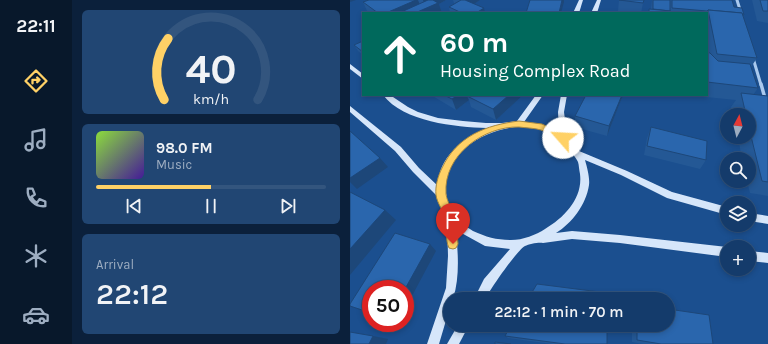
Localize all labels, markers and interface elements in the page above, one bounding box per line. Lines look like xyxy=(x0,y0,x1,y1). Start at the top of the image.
text: 22:11 xyxy=(16,15,56,37)
text: 60 m xyxy=(440,26,508,59)
icon: ahead xyxy=(374,28,426,80)
text: 40 xyxy=(185,45,237,93)
text: Housing Complex Road xyxy=(440,60,630,82)
icon: directions xyxy=(22,67,50,95)
text: km/h xyxy=(193,91,229,108)
north arrow xyxy=(720,108,756,144)
map controls xyxy=(720,108,756,276)
position arrow xyxy=(542,117,584,159)
icon: music xyxy=(22,126,50,154)
text: 98.0 FM xyxy=(156,139,213,157)
button: search xyxy=(720,152,756,188)
text: Music xyxy=(156,157,192,172)
icon: phone xyxy=(22,184,50,212)
icon: previous xyxy=(123,195,145,217)
icon: pause xyxy=(200,195,222,217)
icon: next xyxy=(277,195,299,217)
button: layers xyxy=(720,196,756,232)
pin xyxy=(436,203,470,244)
icon: arrive xyxy=(442,209,464,231)
button: + xyxy=(720,240,756,276)
icon: climate xyxy=(22,242,50,270)
text: Arrival xyxy=(96,257,134,272)
text: 22:12 xyxy=(96,276,168,312)
speed limit sign: 50 xyxy=(362,280,414,332)
icon: car xyxy=(22,301,50,329)
text: 22:12 · 1 min · 70 m xyxy=(495,303,623,321)

